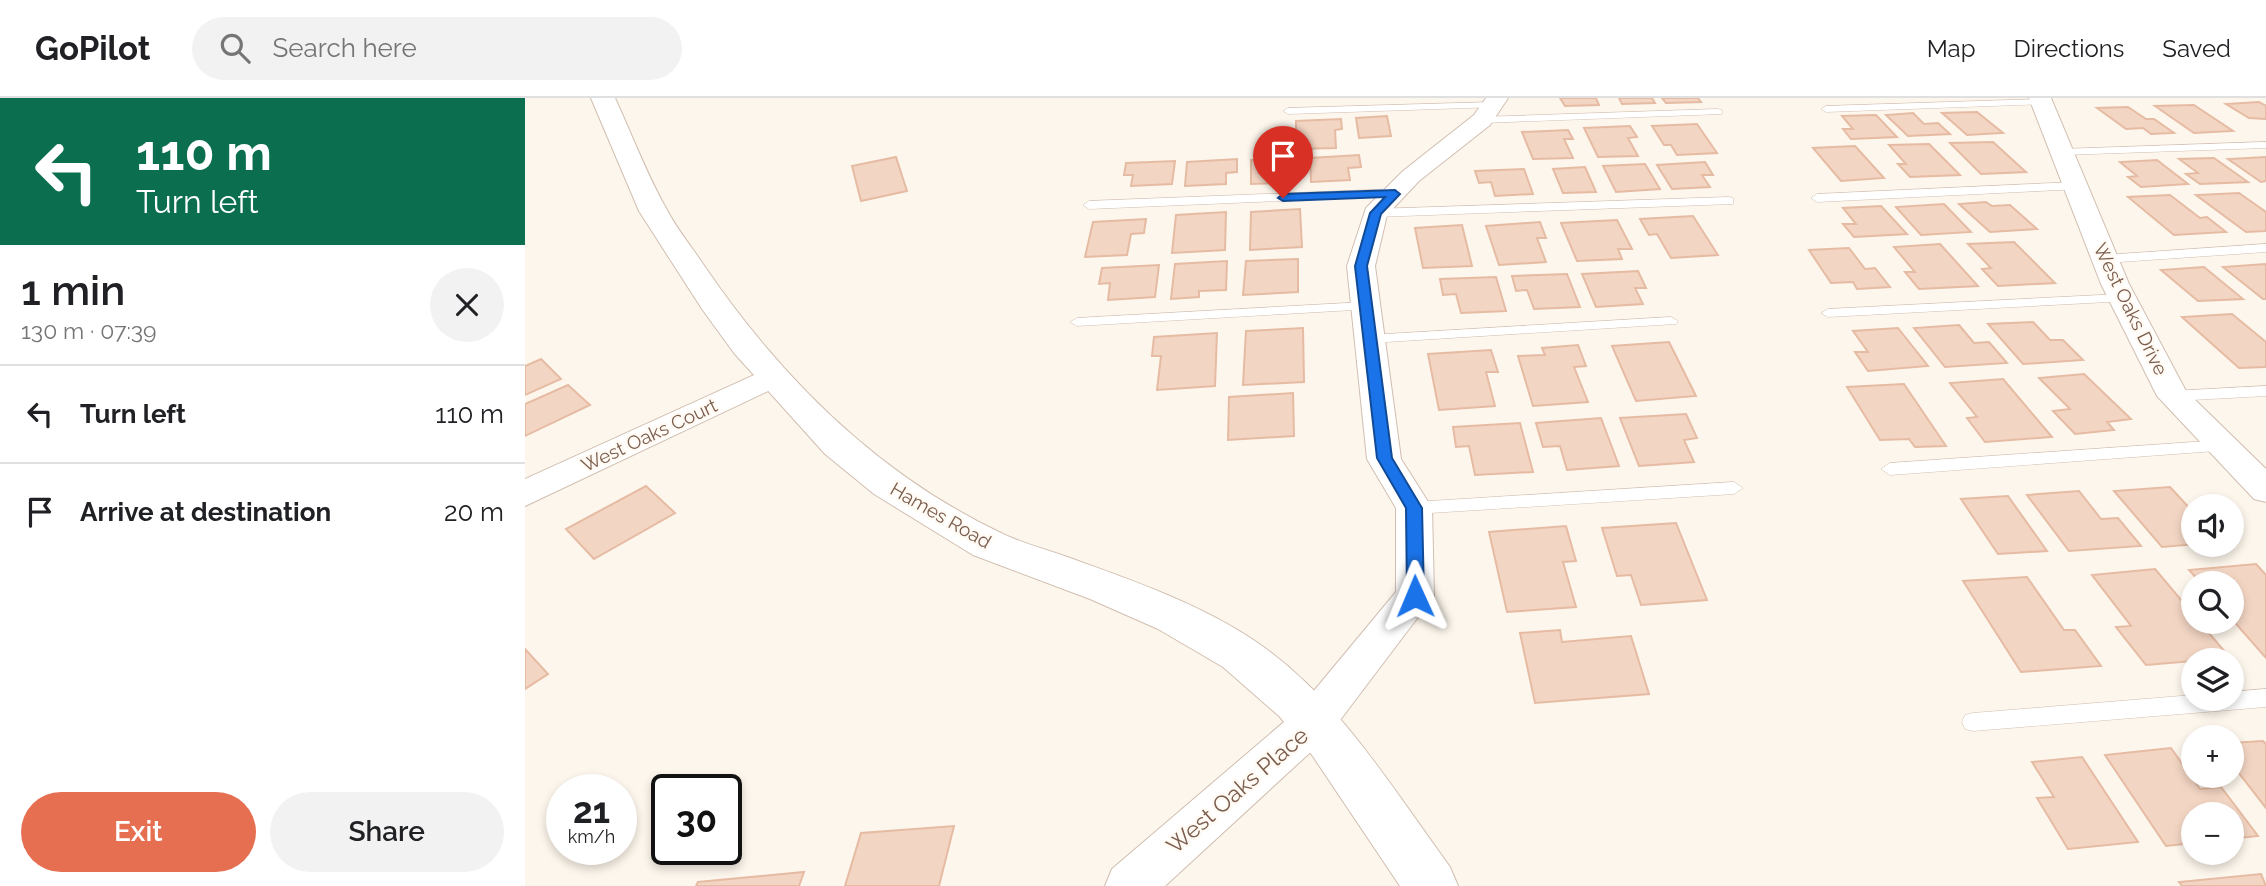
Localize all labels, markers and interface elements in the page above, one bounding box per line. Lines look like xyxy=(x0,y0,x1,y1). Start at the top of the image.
search box xyxy=(192,17,682,80)
text: GoPilot xyxy=(35,29,150,68)
icon: search xyxy=(216,29,254,67)
text: Search here xyxy=(272,33,417,63)
text: Map xyxy=(1927,34,1976,63)
text: Directions xyxy=(2014,34,2124,63)
text: Saved xyxy=(2162,34,2231,63)
text: 110 m xyxy=(136,124,272,181)
icon: left xyxy=(21,126,112,217)
pin xyxy=(1253,126,1313,198)
icon: arrive xyxy=(1264,137,1302,175)
text: Turn left xyxy=(136,183,258,220)
street label: West Oaks Drive xyxy=(2090,239,2172,379)
text: 1 min xyxy=(21,266,125,315)
button: close xyxy=(430,268,504,342)
text: 130 m · 07:39 xyxy=(21,317,157,344)
street label: West Oaks Court xyxy=(578,394,721,476)
icon: left xyxy=(21,395,59,433)
text: Turn left xyxy=(80,399,186,429)
text: 110 m xyxy=(435,399,504,429)
street label: Hames Road xyxy=(887,477,995,553)
icon: arrive xyxy=(21,493,59,531)
map controls xyxy=(2181,494,2244,865)
button: sound xyxy=(2181,494,2244,557)
text: Arrive at destination xyxy=(80,497,331,527)
text: 20 m xyxy=(444,497,504,527)
position arrow xyxy=(1378,559,1452,633)
button: search xyxy=(2181,571,2244,634)
button: layers xyxy=(2181,648,2244,711)
street label: West Oaks Place xyxy=(1161,721,1313,859)
button: + xyxy=(2181,725,2244,788)
speed limit sign: 30 xyxy=(651,774,742,865)
text: 21 xyxy=(573,790,610,831)
button: Exit xyxy=(21,792,256,872)
button: Share xyxy=(270,792,504,872)
button: − xyxy=(2181,802,2244,865)
text: km/h xyxy=(568,826,615,847)

